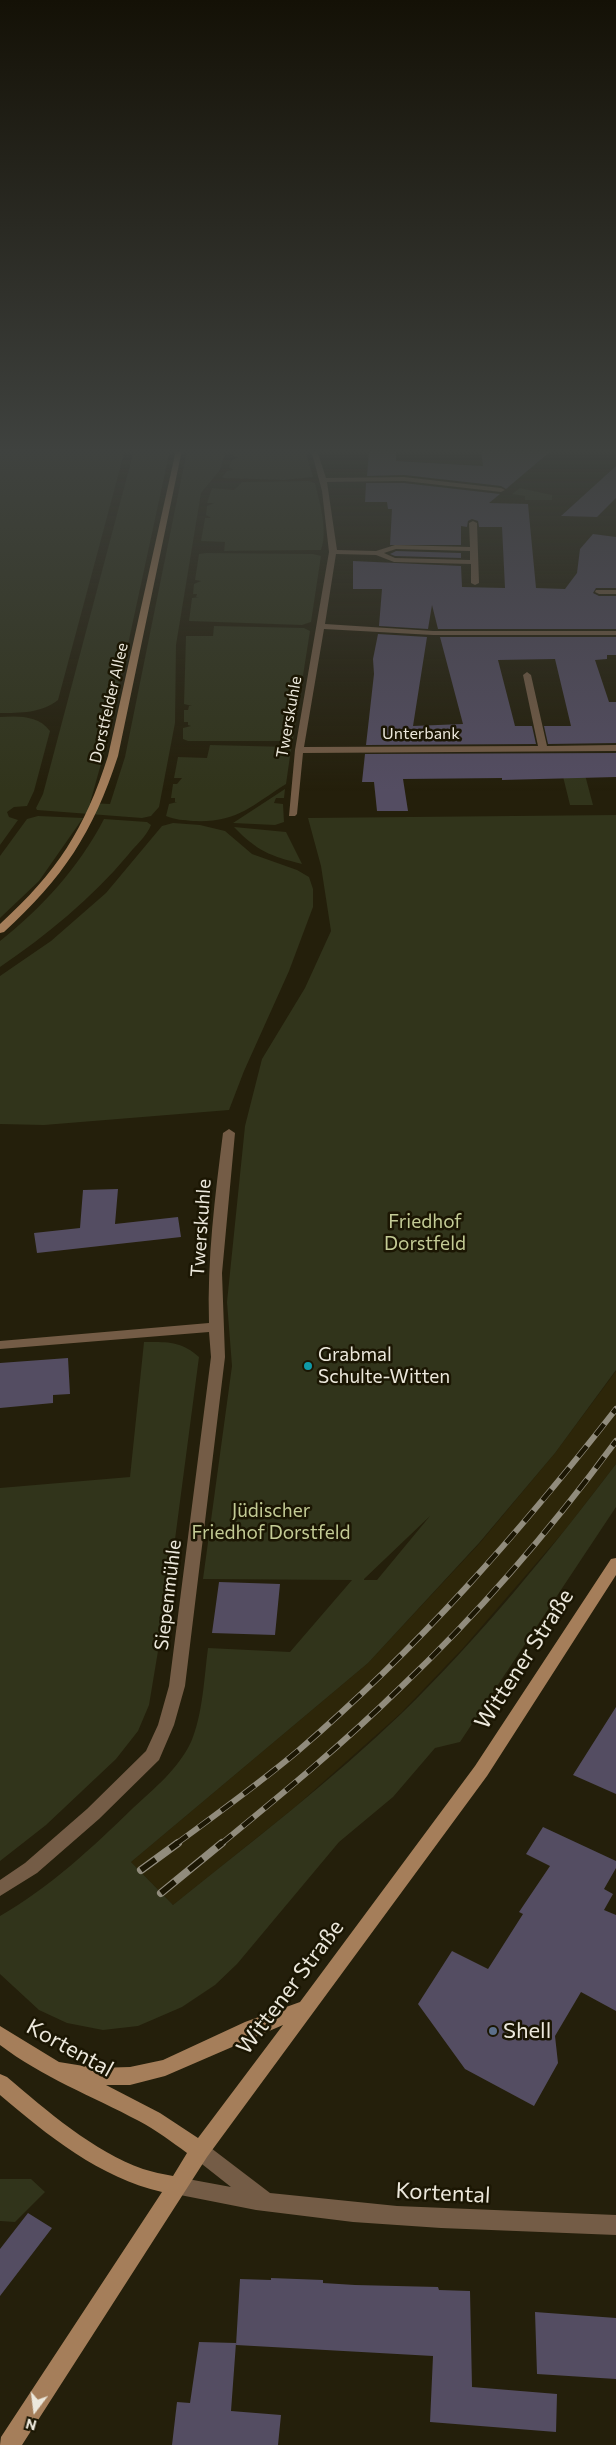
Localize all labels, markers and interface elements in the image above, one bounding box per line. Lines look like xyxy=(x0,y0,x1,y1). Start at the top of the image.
street label: Dorstfelder Allee xyxy=(86,641,132,765)
street label: Twerskuhle xyxy=(272,675,306,759)
street label: Unterbank xyxy=(382,724,460,744)
street label: Twerskuhle xyxy=(186,1178,216,1278)
park label: Friedhof Dorstfeld xyxy=(384,1211,466,1255)
place label: Grabmal Schulte-Witten xyxy=(318,1344,450,1388)
marker: Grabmal Schulte-Witten xyxy=(302,1360,314,1372)
park label: Jüdischer Friedhof Dorstfeld xyxy=(191,1500,351,1544)
street label: Siepenmühle xyxy=(150,1538,186,1652)
street label: Wittener Straße xyxy=(469,1584,579,1734)
street label: Wittener Straße xyxy=(231,1915,349,2059)
street label: Kortental xyxy=(22,2013,118,2083)
place label: Shell xyxy=(503,2018,551,2044)
marker: Shell xyxy=(487,2025,499,2037)
street label: Kortental xyxy=(395,2177,491,2209)
north arrow xyxy=(10,2385,60,2435)
text: N xyxy=(24,2415,38,2435)

